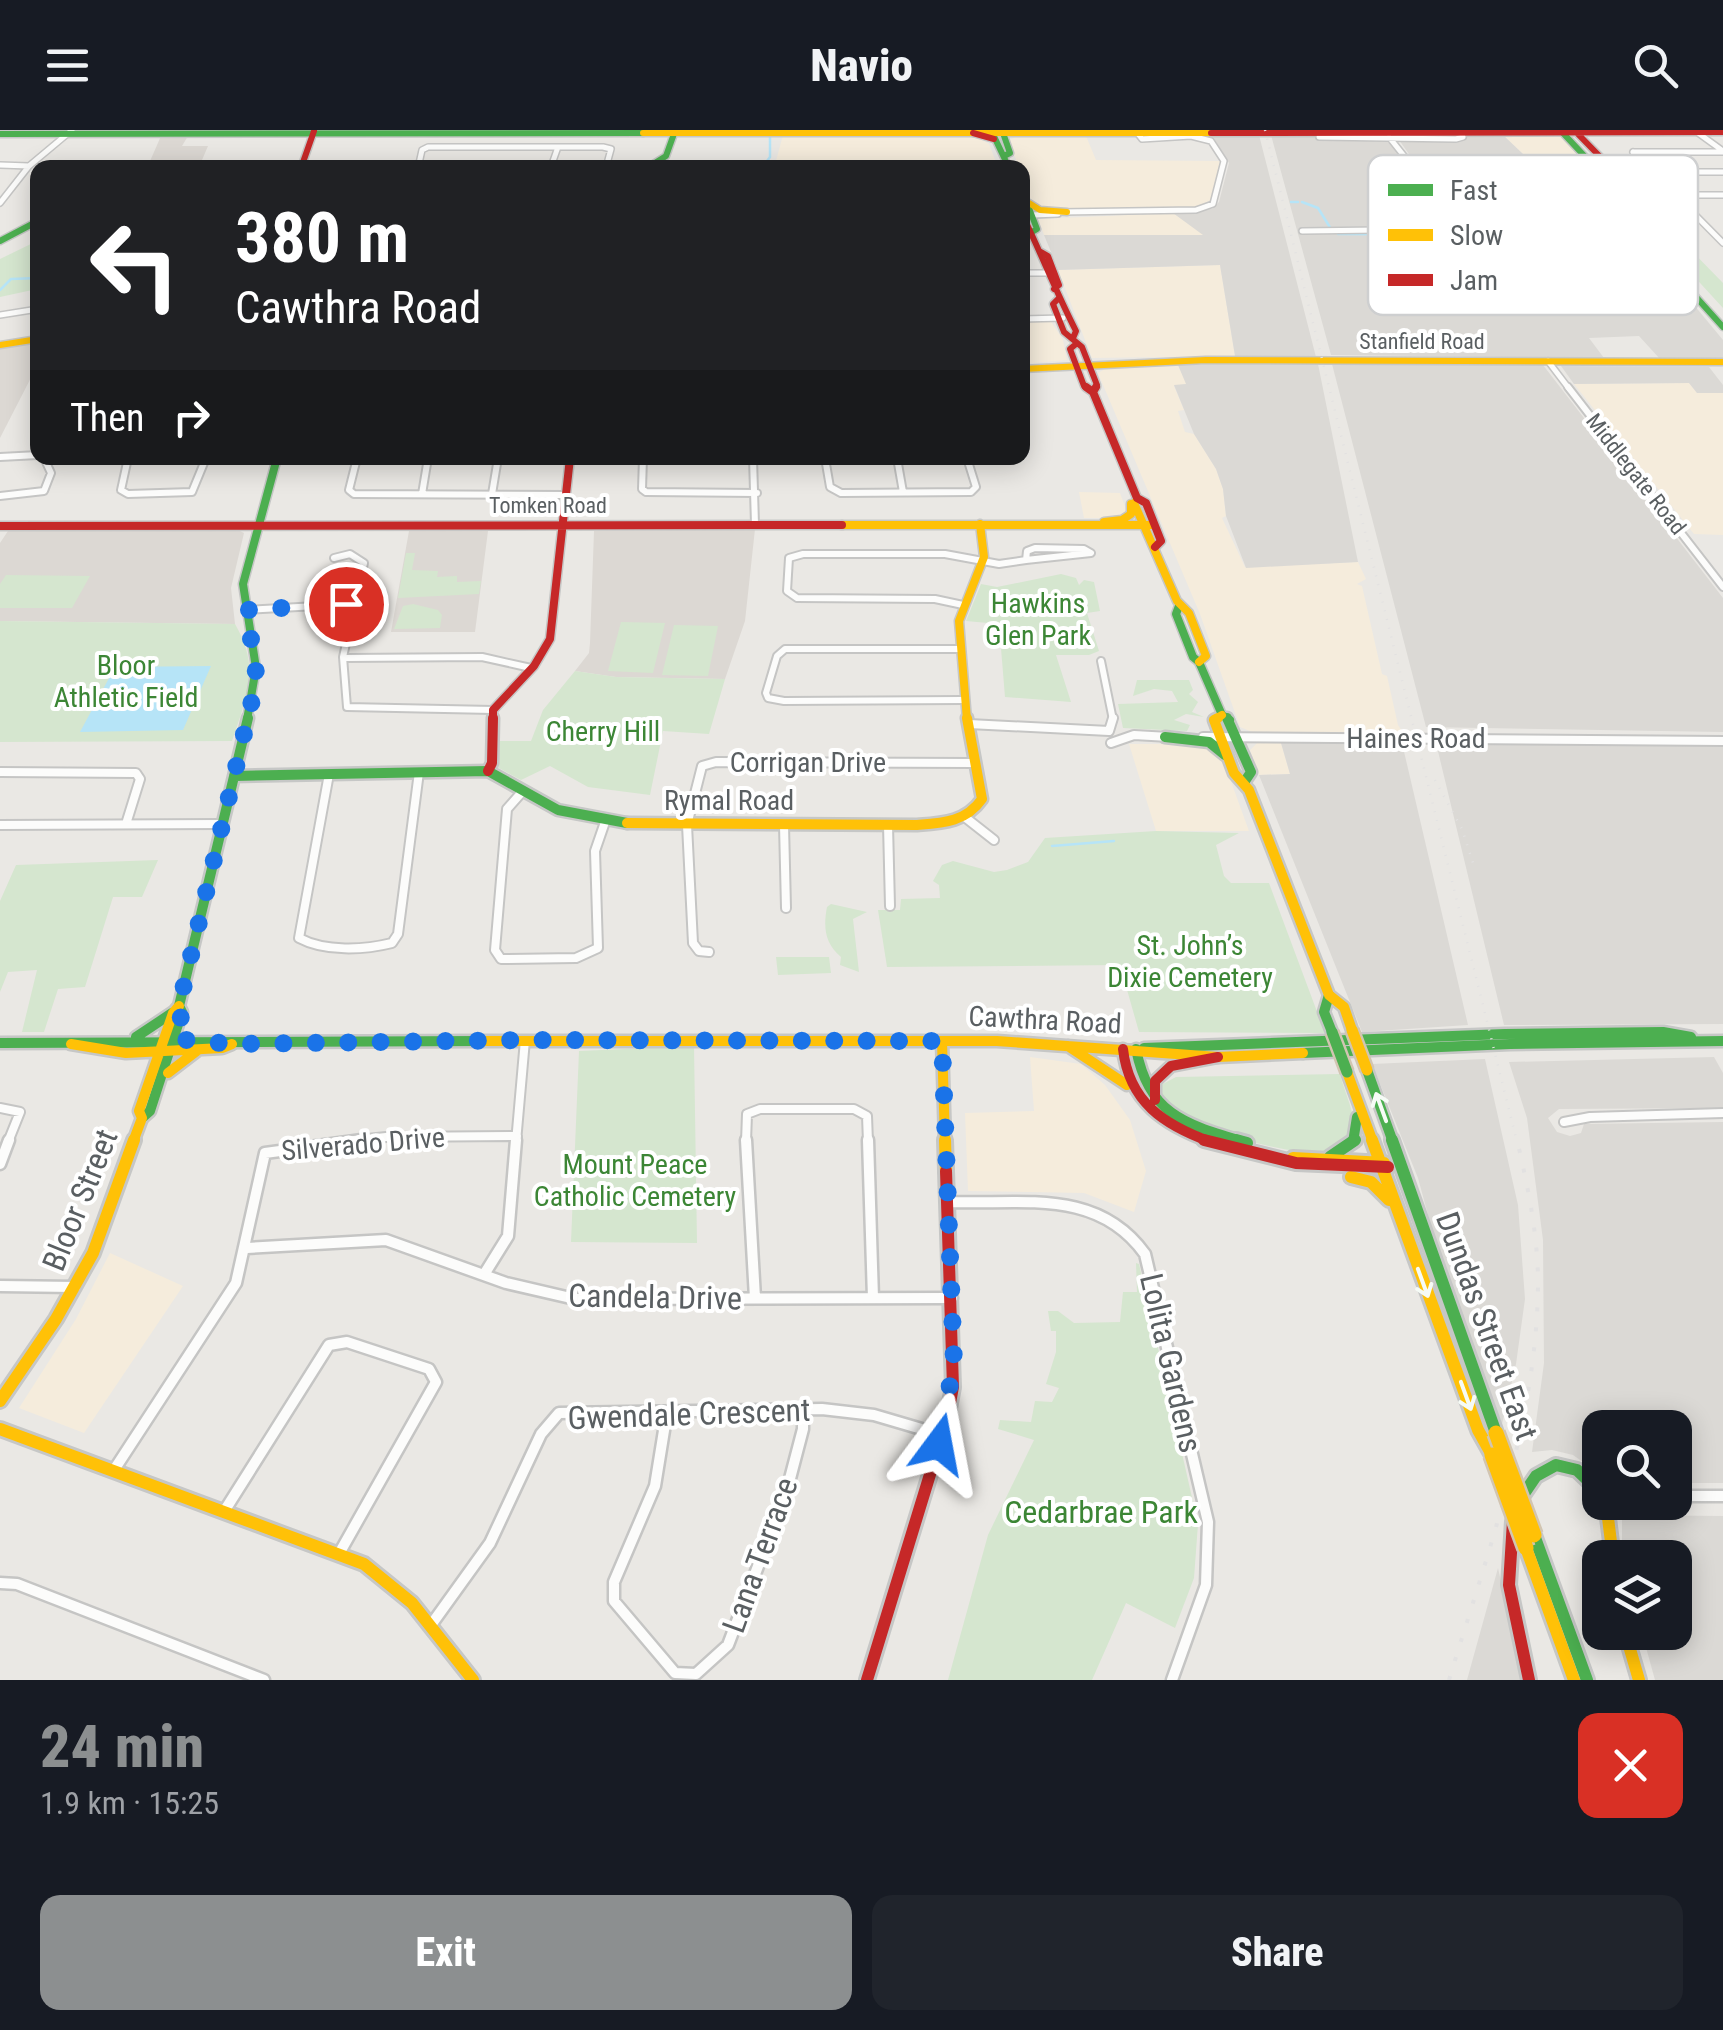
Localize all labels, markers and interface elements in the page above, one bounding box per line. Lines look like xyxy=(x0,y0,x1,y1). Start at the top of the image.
icon: menu xyxy=(40,38,95,93)
icon: search xyxy=(1628,38,1683,93)
text: Navio xyxy=(810,39,913,92)
legend xyxy=(1368,155,1698,315)
text: Fast xyxy=(1450,174,1497,207)
text: 380 m xyxy=(235,197,409,279)
icon: left xyxy=(70,200,200,330)
text: Slow xyxy=(1450,219,1503,252)
text: Jam xyxy=(1450,264,1498,297)
text: Cawthra Road xyxy=(235,281,481,334)
street label: Stanfield Road xyxy=(1359,329,1485,354)
icon: right xyxy=(164,390,219,445)
text: Then xyxy=(70,396,144,440)
street label: Middlegate Road xyxy=(1581,409,1691,539)
street label: Tomken Road xyxy=(489,493,607,518)
pin xyxy=(304,562,389,647)
icon: arrive xyxy=(319,577,374,632)
park label: Hawkins Glen Park xyxy=(985,587,1091,652)
park label: Bloor Athletic Field xyxy=(54,649,198,714)
park label: Cherry Hill xyxy=(546,715,660,748)
street label: Haines Road xyxy=(1346,722,1486,755)
street label: Corrigan Drive xyxy=(730,746,886,779)
street label: Rymal Road xyxy=(664,784,794,817)
park label: St. John’s Dixie Cemetery xyxy=(1107,929,1273,994)
street label: Cawthra Road xyxy=(968,1000,1122,1040)
one-way arrow xyxy=(1371,1093,1389,1124)
street label: Silverado Drive xyxy=(280,1120,446,1168)
street label: Bloor Street xyxy=(34,1124,126,1276)
park label: Mount Peace Catholic Cemetery xyxy=(534,1148,737,1213)
street label: Dundas Street East xyxy=(1428,1207,1546,1445)
one-way arrow xyxy=(1415,1267,1433,1298)
street label: Lolita Gardens xyxy=(1132,1270,1210,1456)
street label: Candela Drive xyxy=(568,1276,742,1318)
one-way arrow xyxy=(1458,1380,1476,1411)
street label: Gwendale Crescent xyxy=(567,1391,811,1437)
position arrow xyxy=(887,1392,991,1496)
map controls xyxy=(1582,1410,1692,1650)
button: search xyxy=(1582,1410,1692,1520)
street label: Lana Terrace xyxy=(714,1472,806,1638)
park label: Cedarbrae Park xyxy=(1004,1493,1198,1531)
button: layers xyxy=(1582,1540,1692,1650)
text: 24 min xyxy=(40,1711,204,1782)
button: close xyxy=(1578,1713,1683,1818)
text: 1.9 km · 15:25 xyxy=(40,1784,219,1822)
button: Exit xyxy=(40,1895,852,2010)
button: Share xyxy=(872,1895,1683,2010)

